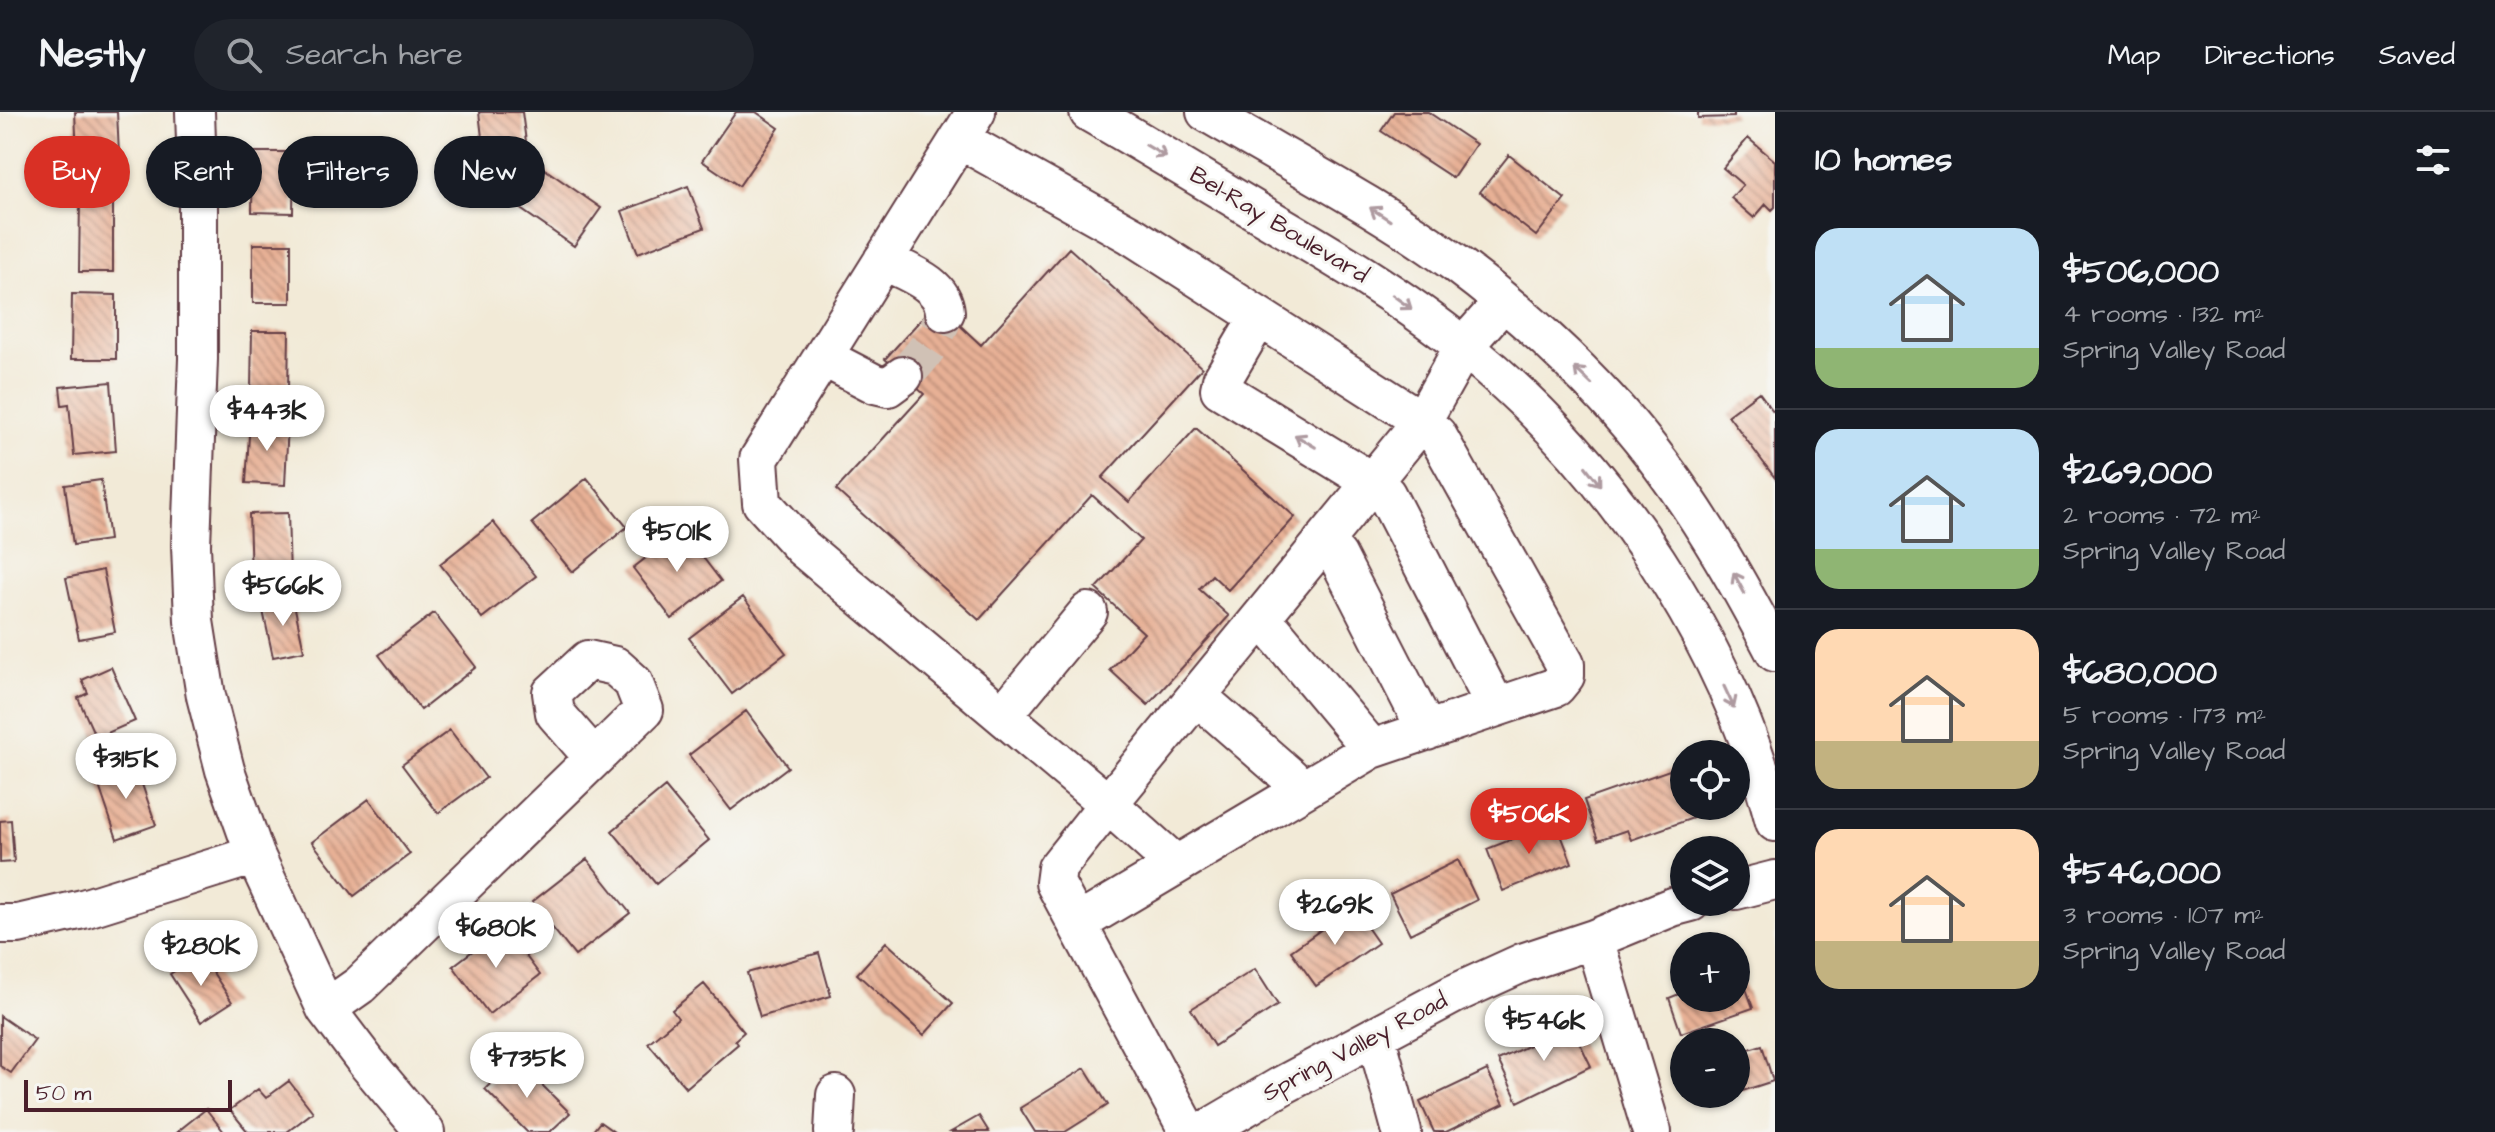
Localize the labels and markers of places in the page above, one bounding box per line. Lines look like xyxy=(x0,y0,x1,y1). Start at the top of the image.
pin: $443K xyxy=(211,385,323,453)
pin: $501K xyxy=(621,506,733,574)
pin: $566K xyxy=(227,560,339,628)
pin: $315K xyxy=(70,733,182,801)
pin: $506K xyxy=(1473,788,1585,856)
pin: $269K xyxy=(1279,879,1391,947)
pin: $680K xyxy=(440,902,552,970)
pin: $280K xyxy=(145,920,257,988)
pin: $546K xyxy=(1488,995,1600,1063)
pin: $735K xyxy=(471,1032,583,1100)

